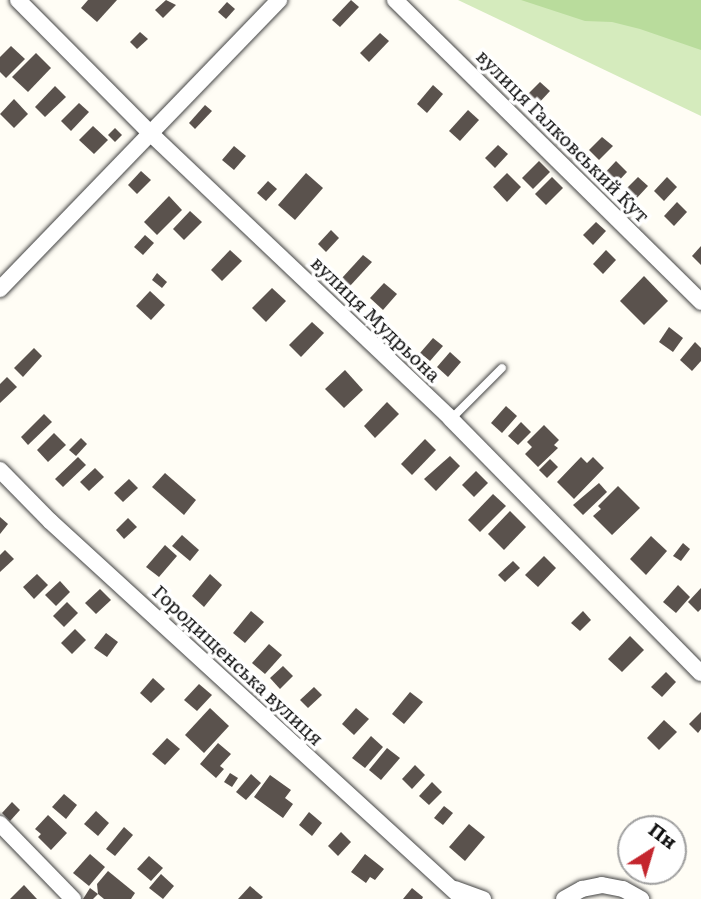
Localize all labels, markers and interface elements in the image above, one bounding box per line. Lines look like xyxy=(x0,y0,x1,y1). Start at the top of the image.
street label: вулиця Галковський Кут xyxy=(472,45,654,227)
street label: вулиця Мудрьона xyxy=(307,251,445,387)
street label: Городищенська вулиця xyxy=(148,580,328,750)
north arrow xyxy=(617,815,687,885)
text: Пн xyxy=(643,815,684,855)

